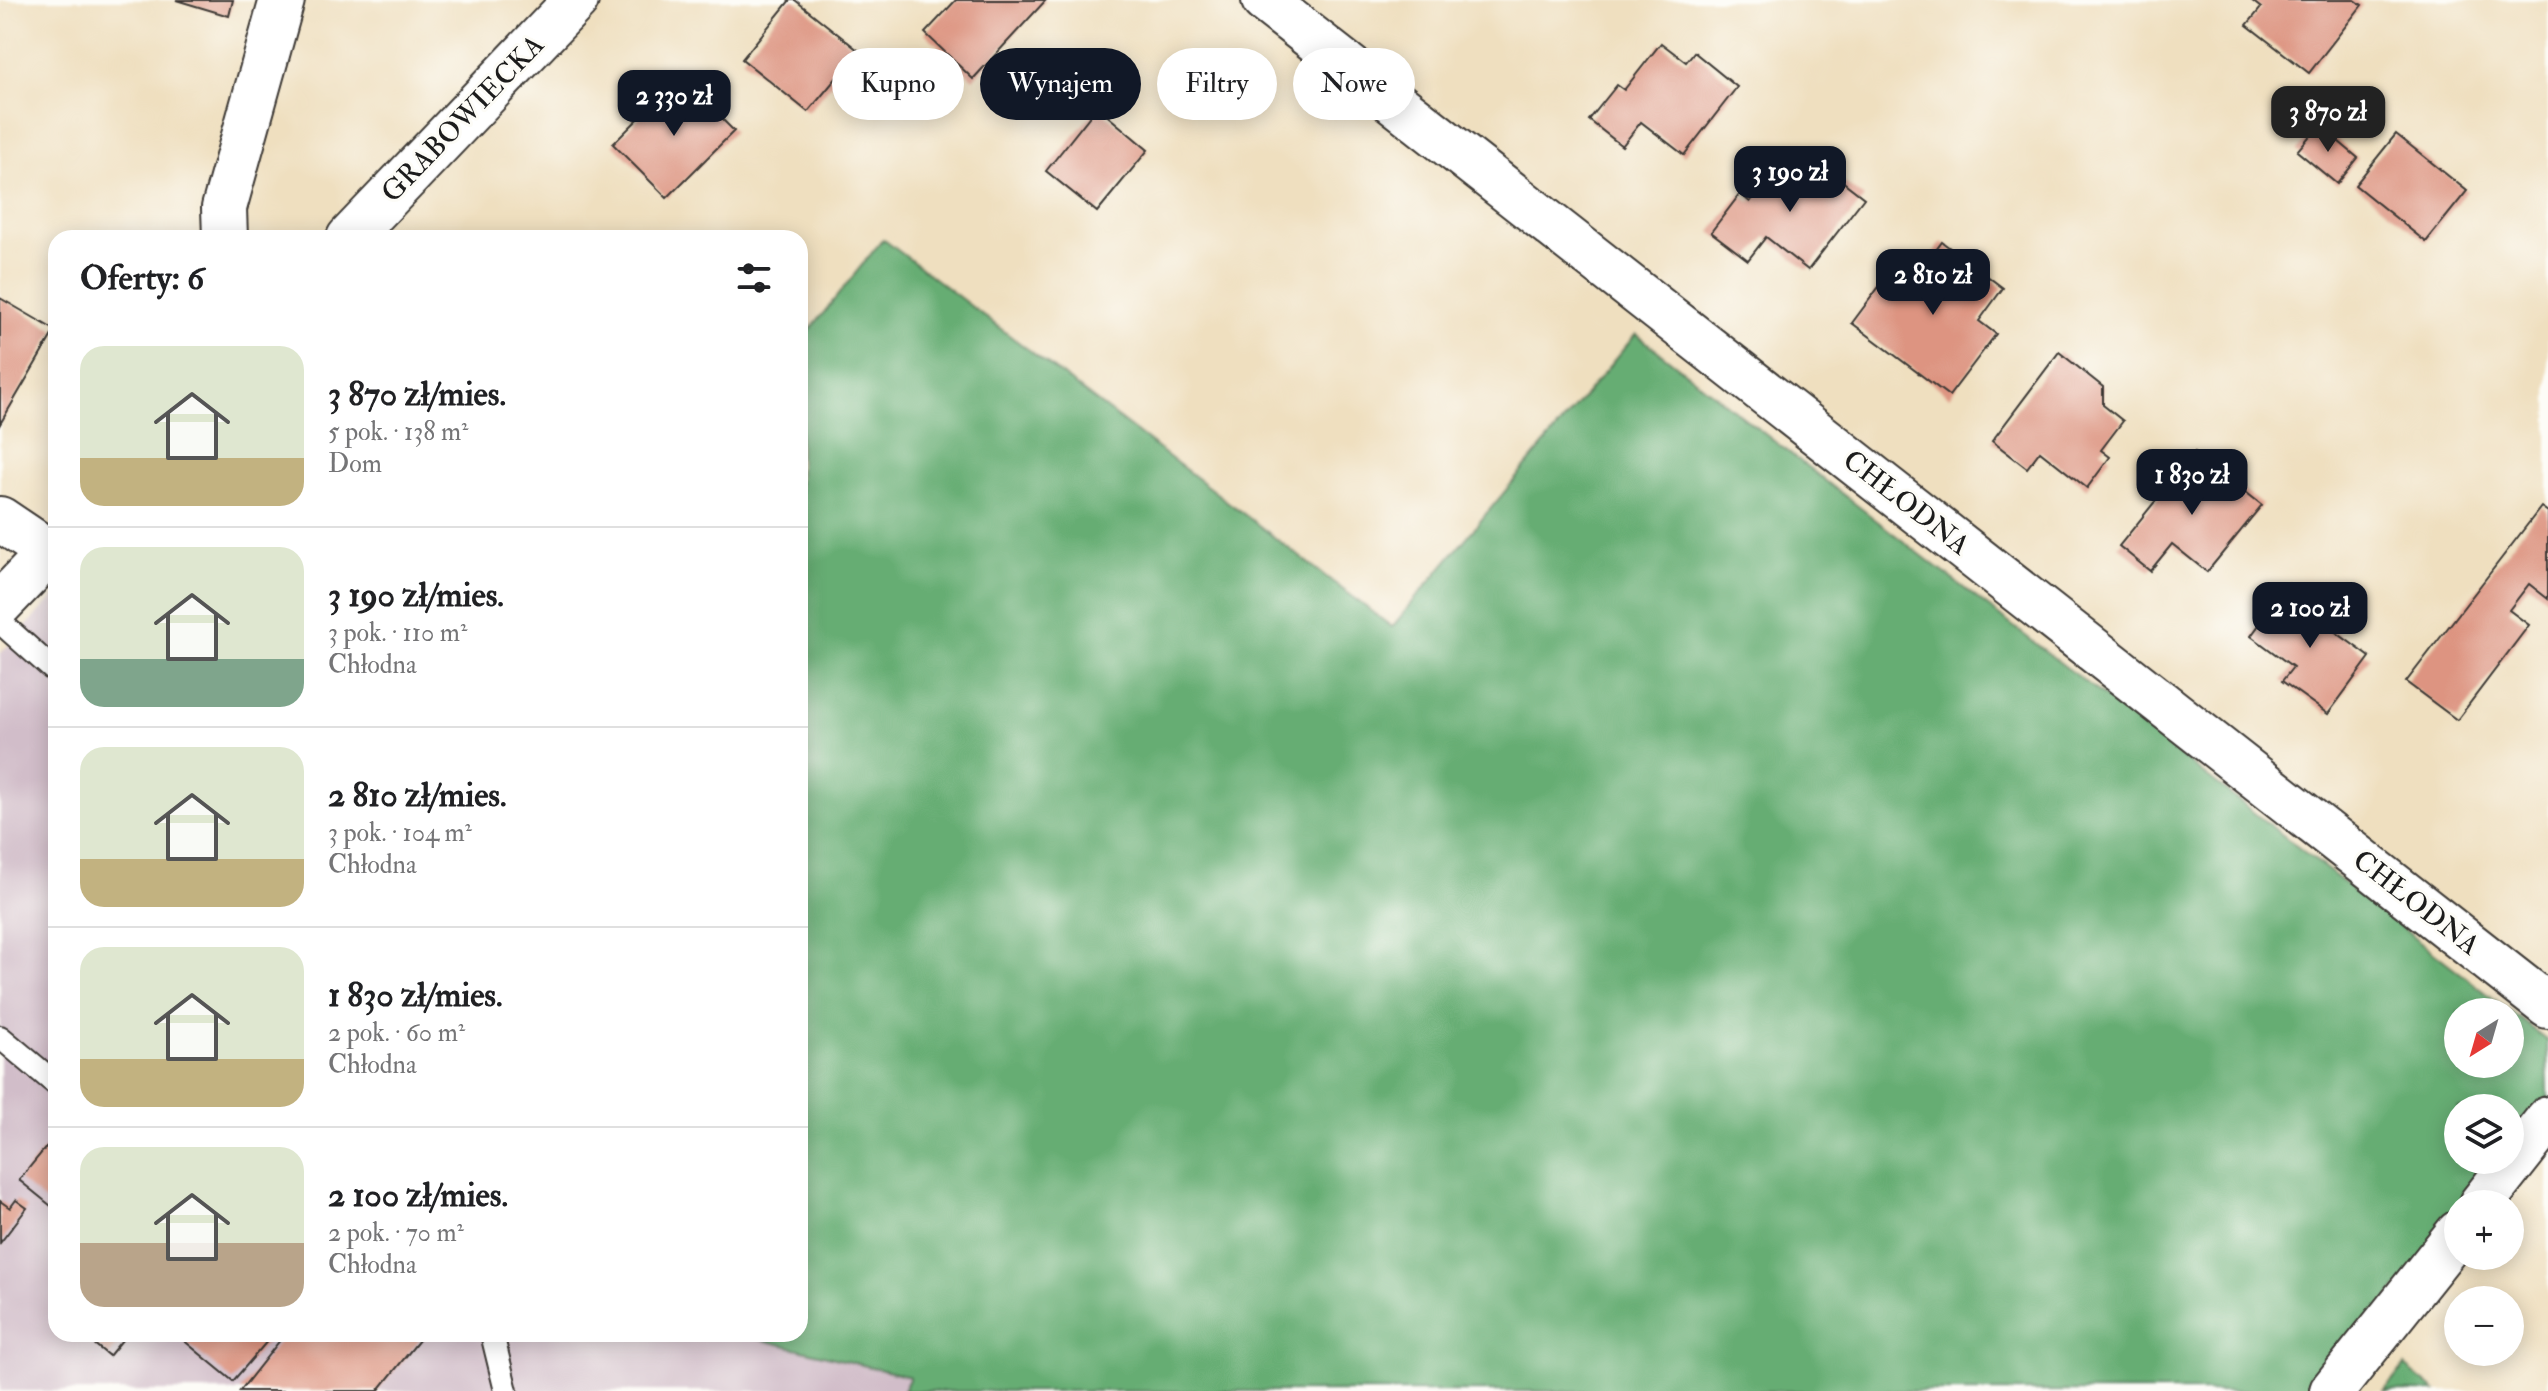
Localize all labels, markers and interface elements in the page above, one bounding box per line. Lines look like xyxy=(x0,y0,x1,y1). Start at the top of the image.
street label: GRABOWIECKA xyxy=(374,28,552,210)
chip: Kupno xyxy=(832,48,964,120)
chip: Wynajem xyxy=(980,48,1141,120)
chip: Filtry xyxy=(1157,48,1277,120)
chip: Nowe xyxy=(1293,48,1415,120)
pin: 2 330 zł xyxy=(591,70,757,138)
text: 2 330 zł xyxy=(636,80,712,112)
pin: 3 870 zł xyxy=(2245,86,2411,154)
text: 3 870 zł xyxy=(2289,96,2367,128)
pin: 3 190 zł xyxy=(1707,146,1873,214)
text: 3 190 zł xyxy=(1752,156,1828,188)
pin: 2 810 zł xyxy=(1850,249,2016,317)
icon: filters xyxy=(732,256,776,300)
text: Oferty: 6 xyxy=(80,257,204,300)
text: 2 810 zł xyxy=(1894,259,1972,291)
text: 3 870 zł/mies. xyxy=(328,373,506,416)
icon: home xyxy=(144,378,240,474)
text: 5 pok. · 138 m² xyxy=(328,416,468,448)
street label: CHŁODNA xyxy=(1836,443,1976,563)
text: Dom xyxy=(328,448,382,480)
pin: 1 830 zł xyxy=(2109,449,2275,517)
text: 1 830 zł xyxy=(2155,459,2229,491)
text: 3 190 zł/mies. xyxy=(328,574,504,617)
icon: home xyxy=(144,579,240,675)
pin: 2 100 zł xyxy=(2227,582,2393,650)
text: 2 100 zł xyxy=(2270,592,2350,624)
text: 3 pok. · 110 m² xyxy=(328,617,467,649)
text: Chłodna xyxy=(328,649,417,681)
text: 2 810 zł/mies. xyxy=(328,774,507,817)
icon: home xyxy=(144,779,240,875)
text: 3 pok. · 104 m² xyxy=(328,817,472,849)
street label: CHŁODNA xyxy=(2346,843,2486,963)
text: Chłodna xyxy=(328,849,417,881)
text: 1 830 zł/mies. xyxy=(328,974,503,1017)
icon: home xyxy=(144,979,240,1075)
north arrow xyxy=(2444,998,2524,1078)
map controls xyxy=(2444,998,2524,1366)
text: 2 pok. · 60 m² xyxy=(328,1017,465,1049)
text: Chłodna xyxy=(328,1049,417,1081)
button: layers xyxy=(2444,1094,2524,1174)
text: 2 100 zł/mies. xyxy=(328,1174,508,1217)
icon: home xyxy=(144,1179,240,1275)
button: + xyxy=(2444,1190,2524,1270)
text: 2 pok. · 70 m² xyxy=(328,1217,464,1249)
text: Chłodna xyxy=(328,1249,417,1281)
button: − xyxy=(2444,1286,2524,1366)

